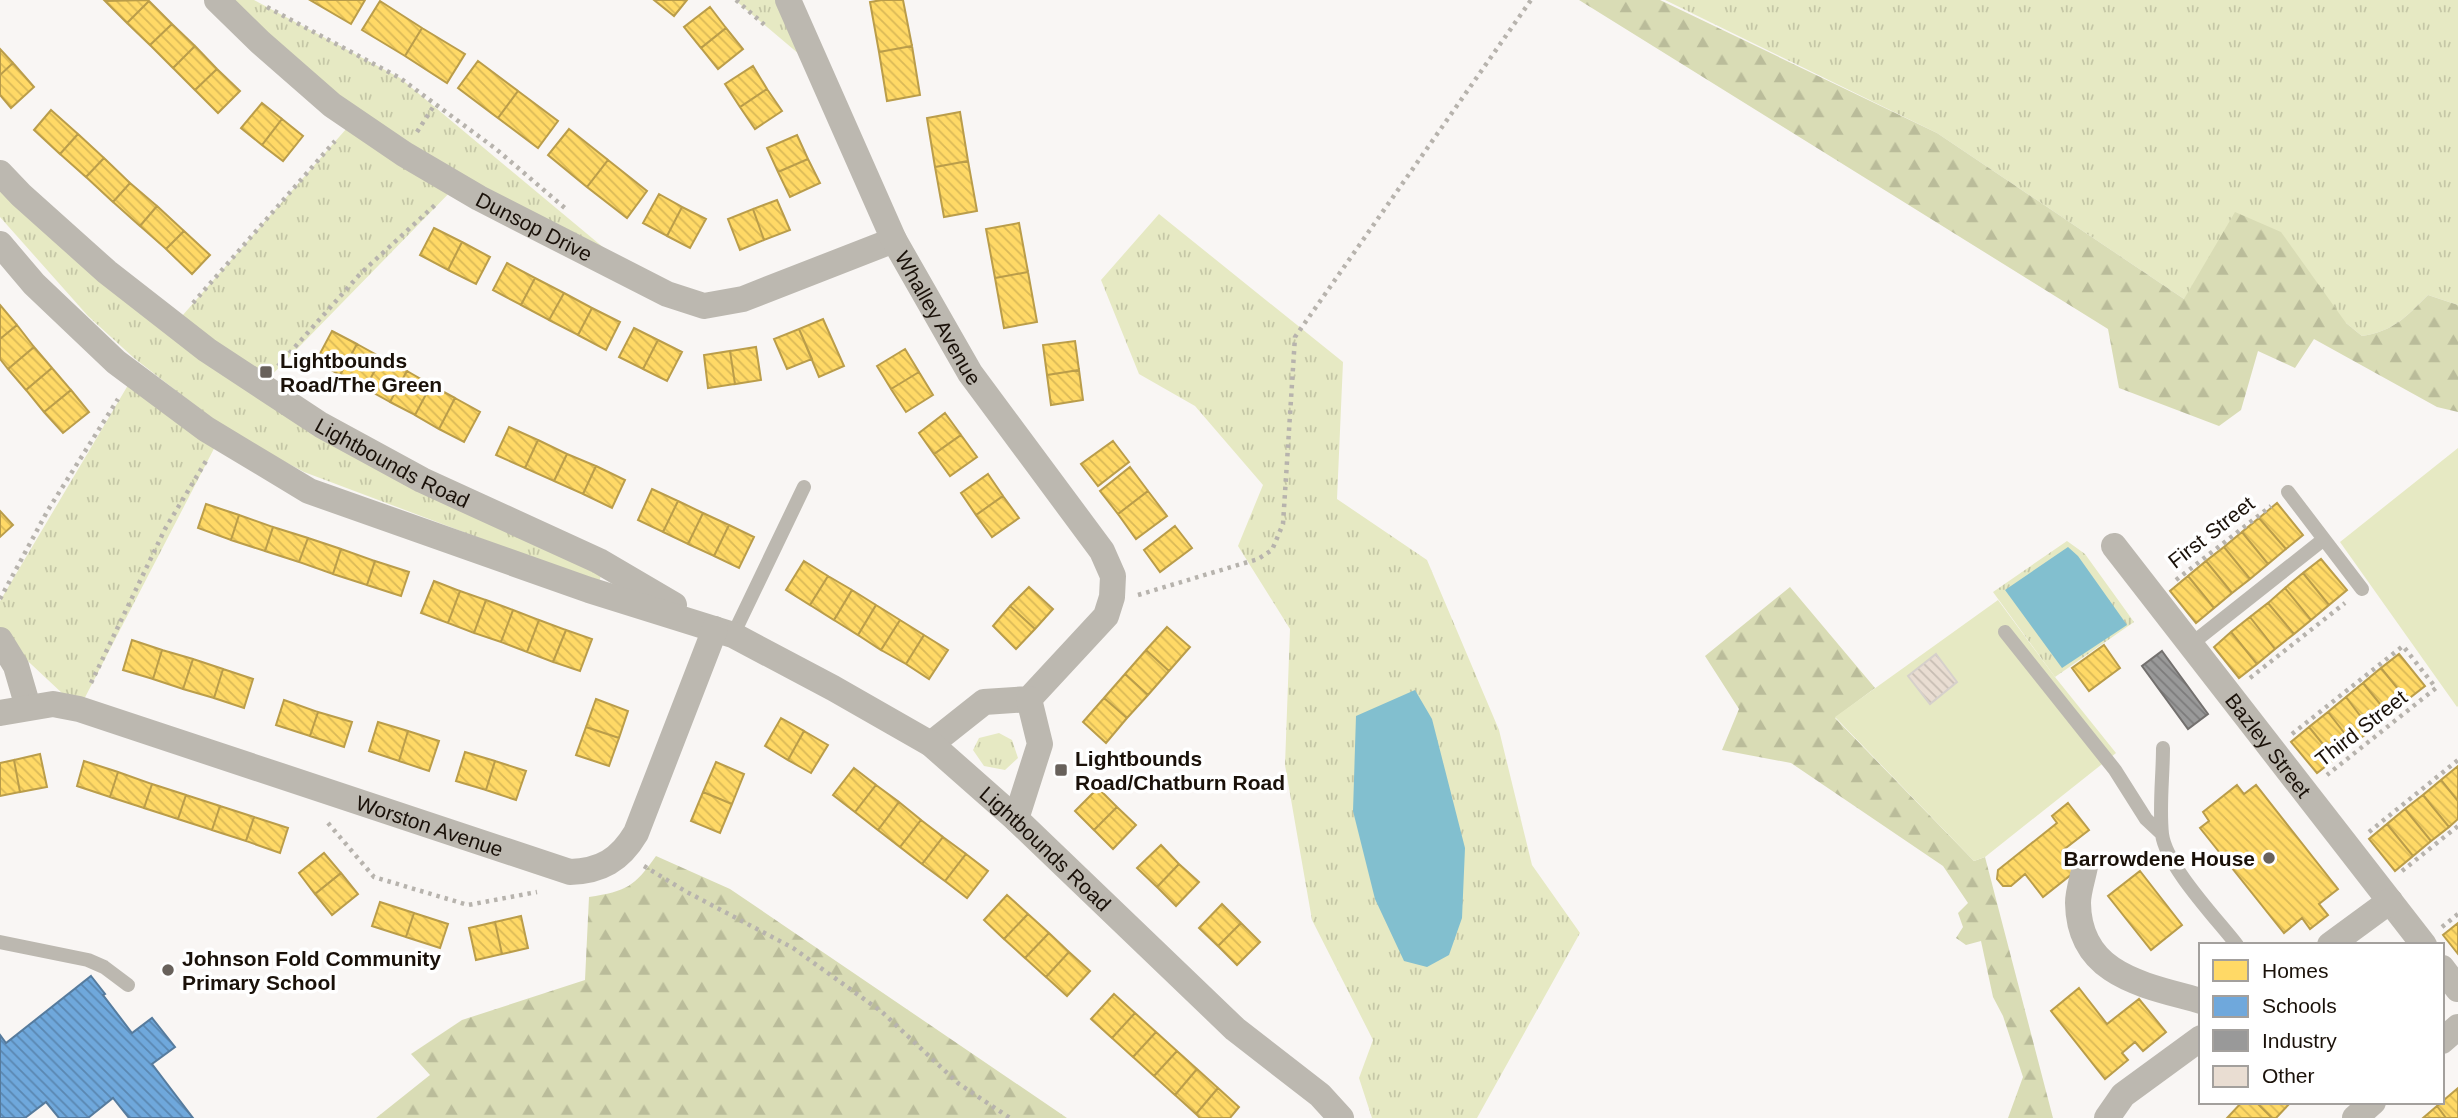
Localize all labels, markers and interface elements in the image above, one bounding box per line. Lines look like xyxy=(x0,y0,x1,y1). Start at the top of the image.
street label: Dunsop Drive xyxy=(472,187,596,265)
street label: Whalley Avenue xyxy=(891,247,986,389)
place label: Lightbounds Road/The Green xyxy=(280,349,442,396)
marker: Lightbounds Road/The Green xyxy=(258,364,274,380)
street label: Lightbounds Road xyxy=(312,413,473,512)
street label: First Street xyxy=(2163,491,2259,573)
street label: Third Street xyxy=(2311,685,2411,771)
street label: Bazley Street xyxy=(2221,689,2316,802)
place label: Lightbounds Road/Chatburn Road xyxy=(1075,747,1285,794)
marker: Lightbounds Road/Chatburn Road xyxy=(1053,762,1069,778)
street label: Lightbounds Road xyxy=(976,781,1116,915)
street label: Worston Avenue xyxy=(353,790,506,861)
place label: Barrowdene House xyxy=(2064,847,2255,870)
marker: Barrowdene House xyxy=(2261,850,2277,866)
legend xyxy=(2199,943,2444,1104)
place label: Johnson Fold Community Primary School xyxy=(182,947,441,994)
text: Homes xyxy=(2262,959,2329,982)
marker: Johnson Fold Community Primary School xyxy=(160,962,176,978)
text: Schools xyxy=(2262,994,2337,1017)
text: Industry xyxy=(2262,1029,2337,1052)
text: Other xyxy=(2262,1064,2315,1087)

